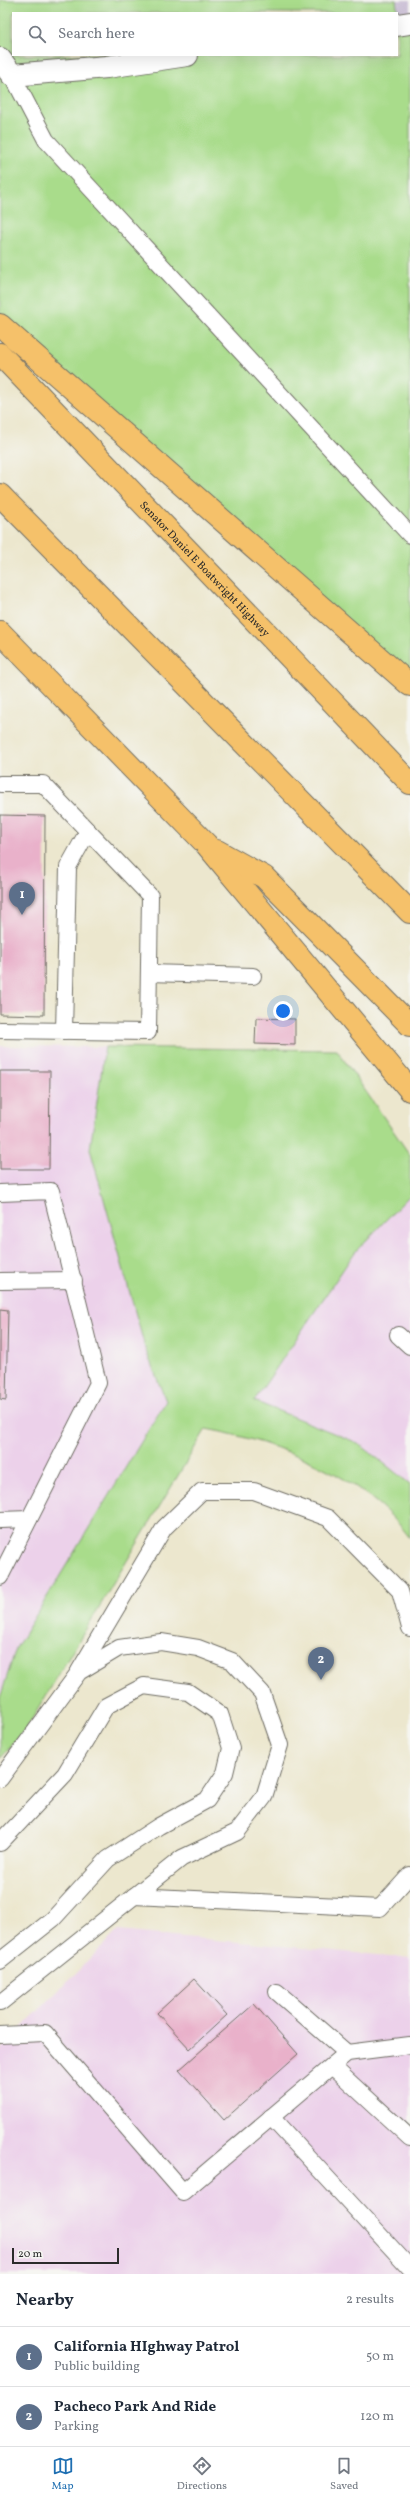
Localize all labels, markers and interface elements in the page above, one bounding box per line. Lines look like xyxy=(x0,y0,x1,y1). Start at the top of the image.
search box xyxy=(12,12,398,56)
icon: search xyxy=(26,23,48,45)
text: Search here xyxy=(58,24,135,45)
street label: Senator Daniel E Boatwright Highway xyxy=(136,499,273,641)
pin: 1 xyxy=(9,882,35,915)
your location xyxy=(273,1001,293,1021)
pin: 2 xyxy=(308,1647,334,1680)
scale bar xyxy=(12,2246,119,2265)
text: 20 m xyxy=(18,2247,42,2262)
text: Nearby xyxy=(16,2289,74,2312)
text: 2 results xyxy=(346,2291,394,2309)
text: California HIghway Patrol xyxy=(54,2337,239,2358)
text: 1 xyxy=(26,2348,32,2366)
text: 50 m xyxy=(366,2348,394,2366)
text: Public building xyxy=(54,2358,140,2376)
text: Pacheco Park And Ride xyxy=(54,2397,216,2418)
text: 2 xyxy=(26,2408,32,2426)
text: 120 m xyxy=(360,2408,394,2426)
text: Parking xyxy=(54,2418,99,2436)
tab: Map xyxy=(52,2455,74,2494)
tab: Directions xyxy=(177,2455,227,2494)
tab: Saved xyxy=(330,2455,358,2494)

